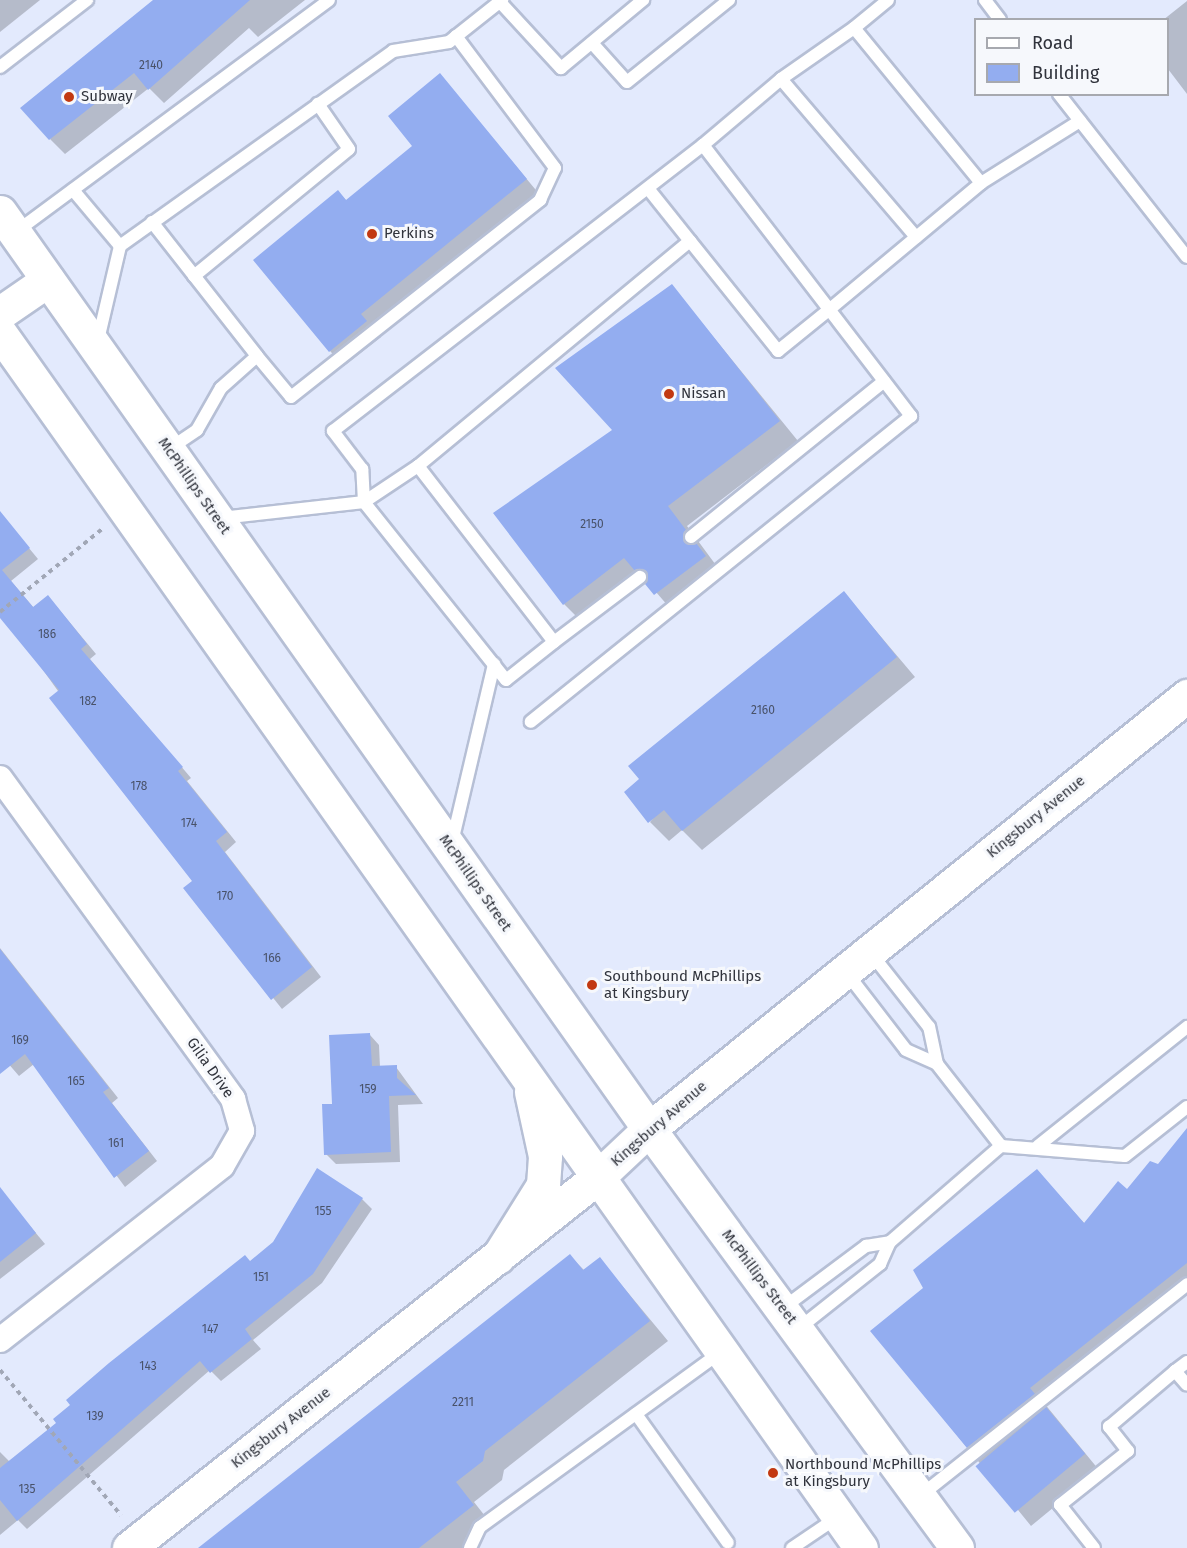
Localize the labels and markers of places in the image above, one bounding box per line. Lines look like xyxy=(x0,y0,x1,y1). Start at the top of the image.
place label: Subway xyxy=(81,88,133,106)
marker: Subway xyxy=(62,90,76,104)
place label: Perkins xyxy=(384,225,434,243)
marker: Perkins xyxy=(365,227,379,241)
place label: Nissan xyxy=(681,385,726,403)
marker: Nissan xyxy=(662,387,676,401)
place label: Southbound McPhillips at Kingsbury xyxy=(604,967,761,1002)
marker: Southbound McPhillips at Kingsbury xyxy=(585,978,599,992)
place label: Northbound McPhillips at Kingsbury xyxy=(785,1455,941,1490)
marker: Northbound McPhillips at Kingsbury xyxy=(766,1466,780,1480)

